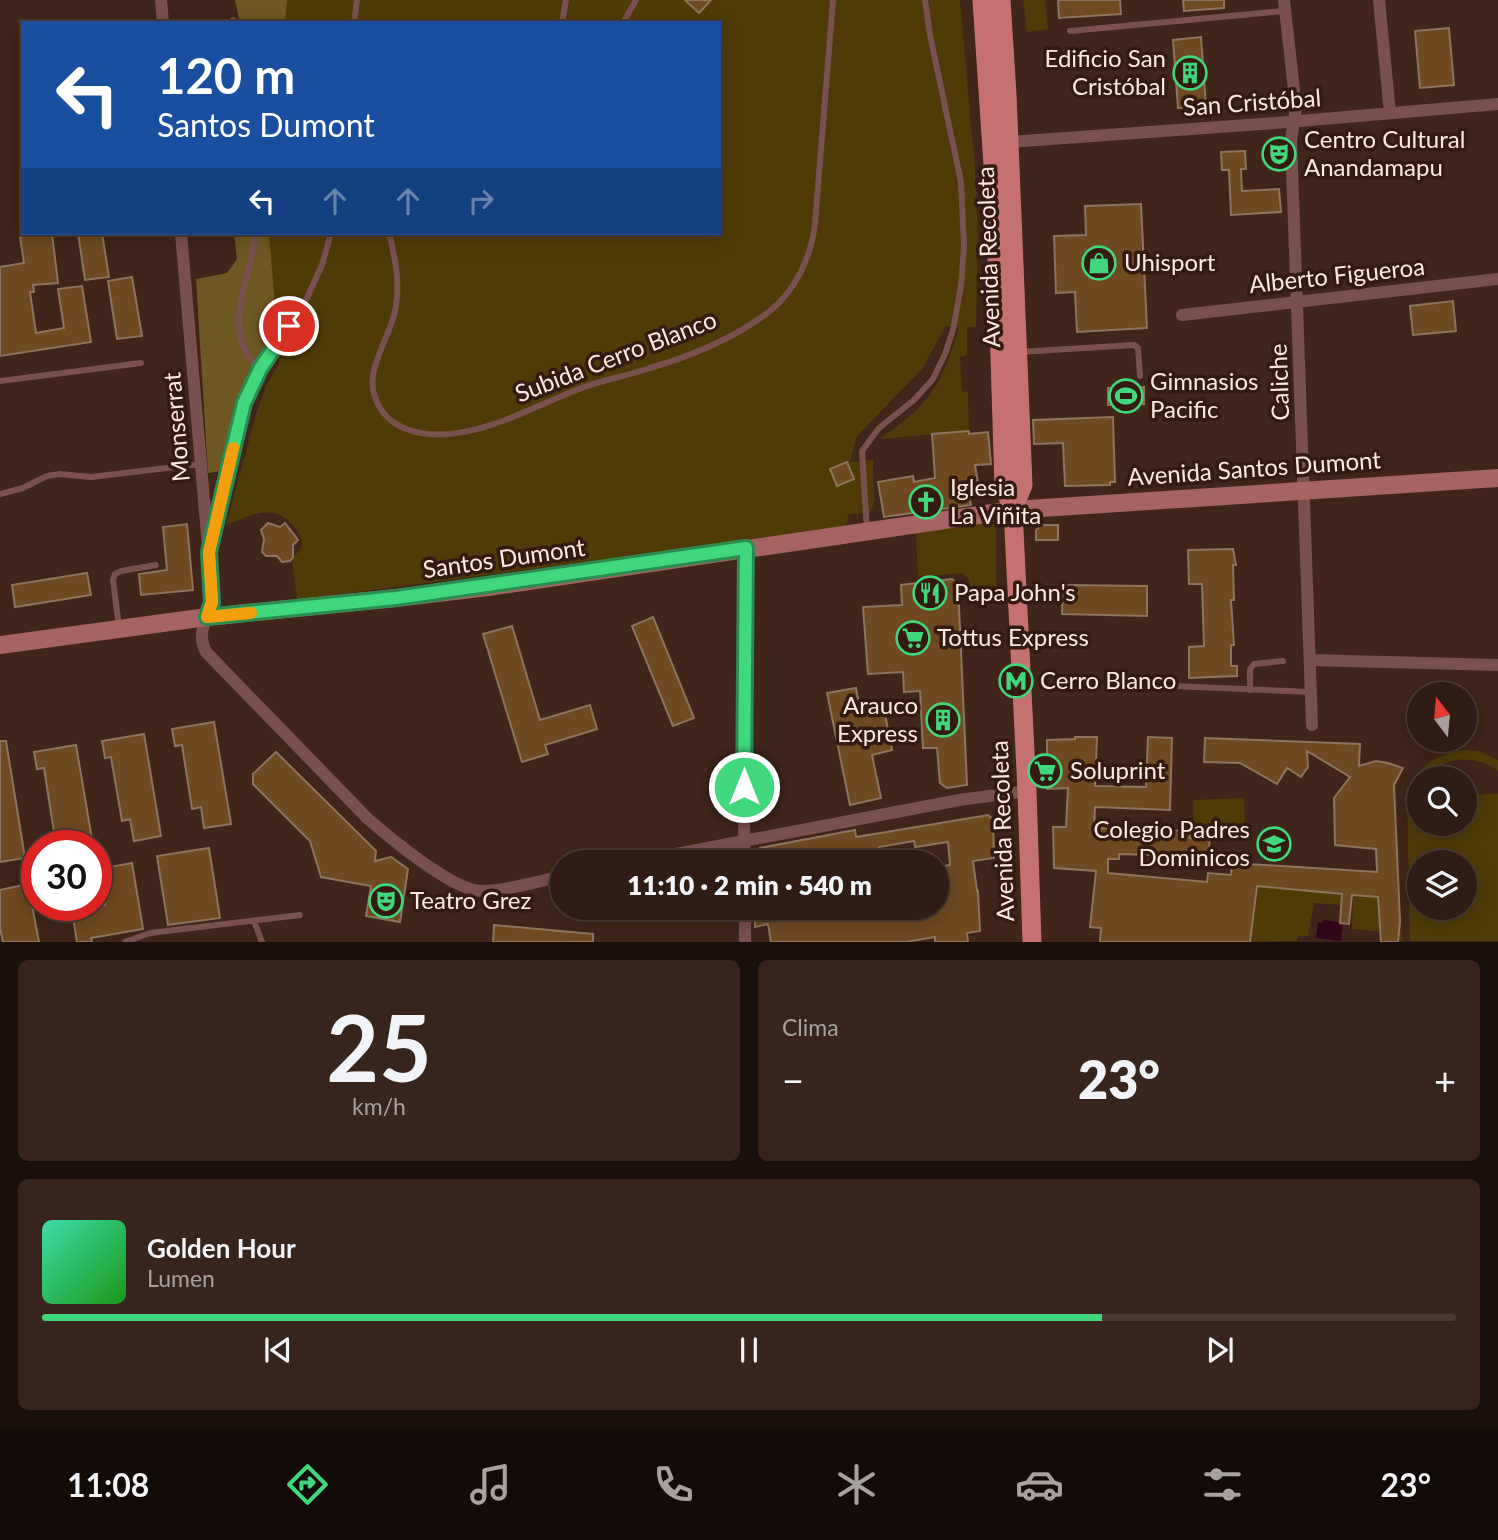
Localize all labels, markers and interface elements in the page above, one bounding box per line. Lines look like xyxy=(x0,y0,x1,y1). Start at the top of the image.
place label: Edificio San Cristóbal xyxy=(1045,43,1166,100)
text: 120 m xyxy=(157,46,295,104)
icon: left xyxy=(42,49,133,140)
building icon: Edificio San Cristóbal xyxy=(1171,54,1209,92)
street label: San Cristóbal xyxy=(1182,82,1322,121)
text: Santos Dumont xyxy=(157,105,375,144)
place label: Centro Cultural Anandamapu xyxy=(1304,124,1465,181)
theatre icon: Centro Cultural Anandamapu xyxy=(1260,135,1298,173)
street label: Avenida Recoleta xyxy=(970,166,1005,348)
icon: left xyxy=(243,182,281,220)
icon: ahead xyxy=(316,182,354,220)
icon: ahead xyxy=(389,182,427,220)
icon: right xyxy=(462,182,500,220)
shop icon: Uhisport xyxy=(1080,244,1118,282)
place label: Uhisport xyxy=(1124,247,1216,276)
street label: Alberto Figueroa xyxy=(1248,251,1426,298)
pin xyxy=(259,296,319,356)
street label: Subida Cerro Blanco xyxy=(511,304,720,407)
icon: arrive xyxy=(270,307,308,345)
street label: Caliche xyxy=(1263,343,1294,421)
place label: Gimnasios Pacific xyxy=(1150,366,1258,423)
street label: Monserrat xyxy=(156,371,195,483)
sports icon: Gimnasios Pacific xyxy=(1107,377,1145,415)
street label: Avenida Santos Dumont xyxy=(1126,444,1382,491)
place label: Iglesia La Viñita xyxy=(950,472,1041,529)
church icon: Iglesia La Viñita xyxy=(907,483,945,521)
street label: Santos Dumont xyxy=(421,532,587,583)
restaurant icon: Papa John's xyxy=(911,574,949,612)
place label: Papa John's xyxy=(954,577,1076,606)
supermarket icon: Tottus Express xyxy=(894,619,932,657)
place label: Tottus Express xyxy=(937,622,1089,651)
metro station icon: Cerro Blanco xyxy=(997,662,1035,700)
place label: Cerro Blanco xyxy=(1040,665,1176,694)
north arrow xyxy=(1407,682,1477,752)
map controls xyxy=(1407,682,1477,920)
place label: Arauco Express xyxy=(837,690,918,747)
building icon: Arauco Express xyxy=(924,701,962,739)
street label: Avenida Recoleta xyxy=(984,740,1019,922)
position arrow xyxy=(707,750,781,824)
supermarket icon: Soluprint xyxy=(1026,752,1064,790)
place label: Soluprint xyxy=(1070,755,1166,784)
button: search xyxy=(1407,766,1477,836)
place label: Colegio Padres Dominicos xyxy=(1094,814,1250,871)
school or university icon: Colegio Padres Dominicos xyxy=(1255,825,1293,863)
speed limit sign: 30 xyxy=(21,830,112,921)
button: layers xyxy=(1407,850,1477,920)
text: 11:10 · 2 min · 540 m xyxy=(627,869,872,901)
theatre icon: Teatro Grez xyxy=(367,882,405,920)
place label: Teatro Grez xyxy=(410,885,532,914)
text: 25 xyxy=(326,992,432,1101)
text: Clima xyxy=(782,1013,839,1041)
text: 23° xyxy=(1078,1048,1160,1110)
text: − xyxy=(782,1057,804,1103)
text: + xyxy=(1434,1057,1456,1103)
text: km/h xyxy=(352,1092,406,1120)
text: Golden Hour xyxy=(147,1232,296,1264)
text: Lumen xyxy=(147,1264,215,1292)
icon: previous xyxy=(259,1331,297,1369)
icon: pause xyxy=(730,1331,768,1369)
icon: next xyxy=(1201,1331,1239,1369)
icon: directions xyxy=(283,1460,332,1509)
icon: music xyxy=(466,1460,515,1509)
icon: phone xyxy=(649,1460,698,1509)
icon: climate xyxy=(832,1460,881,1509)
icon: car xyxy=(1015,1460,1064,1509)
icon: filters xyxy=(1198,1460,1247,1509)
text: 11:08 xyxy=(67,1465,149,1504)
text: 23° xyxy=(1381,1465,1431,1504)

